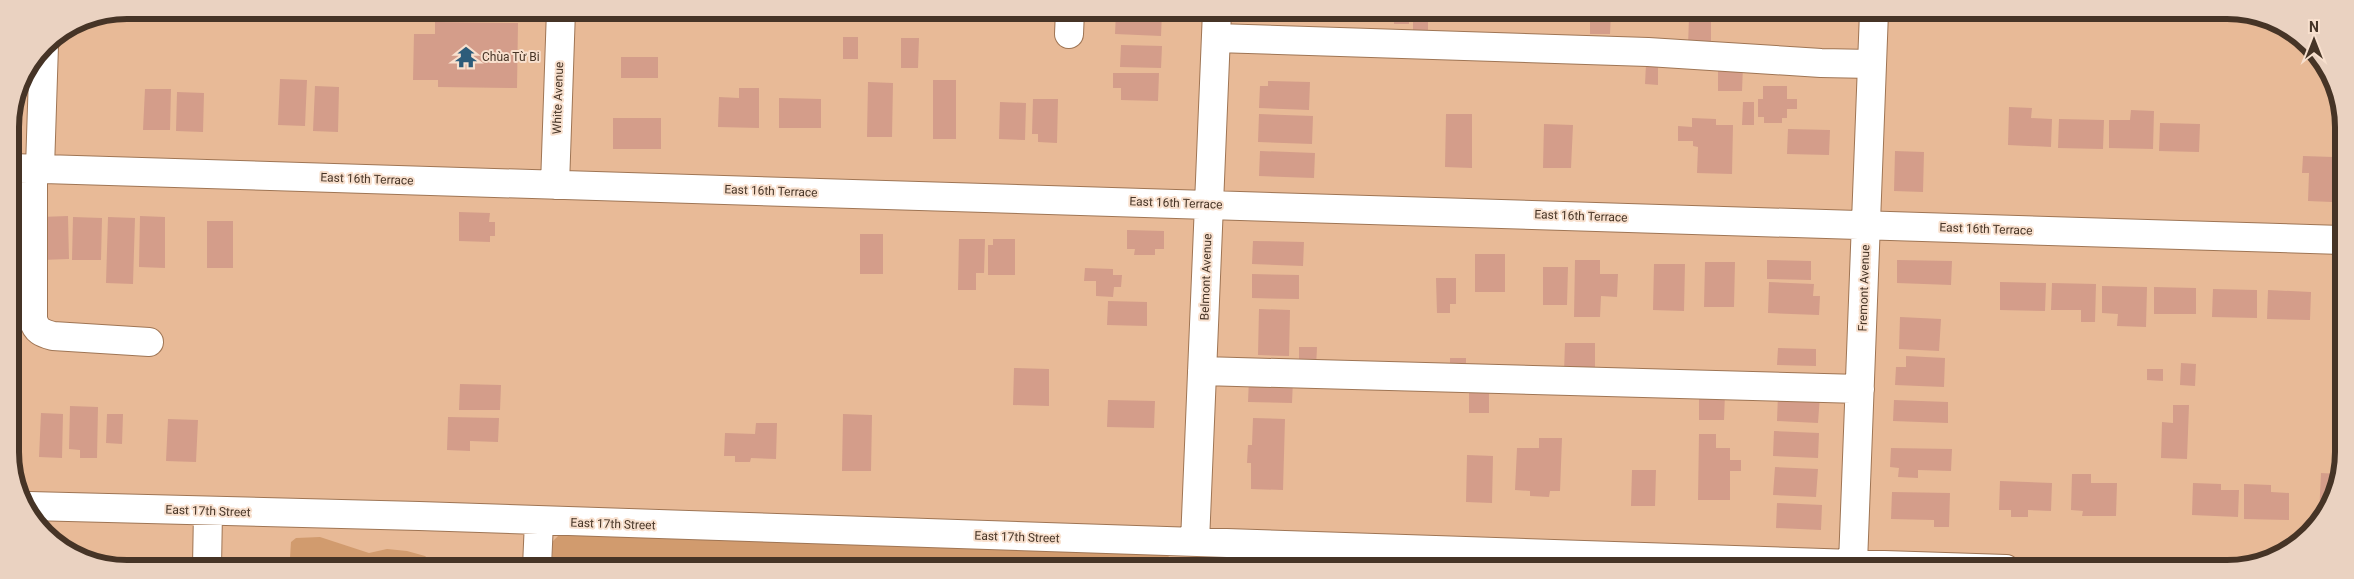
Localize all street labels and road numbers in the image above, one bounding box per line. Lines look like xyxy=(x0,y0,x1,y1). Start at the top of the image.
street label: White Avenue xyxy=(550,61,566,135)
street label: East 16th Terrace xyxy=(320,170,414,188)
street label: East 16th Terrace xyxy=(724,182,818,200)
street label: East 16th Terrace xyxy=(1129,194,1223,212)
street label: East 16th Terrace xyxy=(1534,207,1628,225)
street label: East 16th Terrace xyxy=(1939,220,2033,238)
street label: Belmont Avenue xyxy=(1197,233,1215,321)
street label: Fremont Avenue xyxy=(1855,244,1873,332)
street label: East 17th Street xyxy=(165,503,251,519)
street label: East 17th Street xyxy=(570,516,656,532)
street label: East 17th Street xyxy=(974,529,1060,545)

